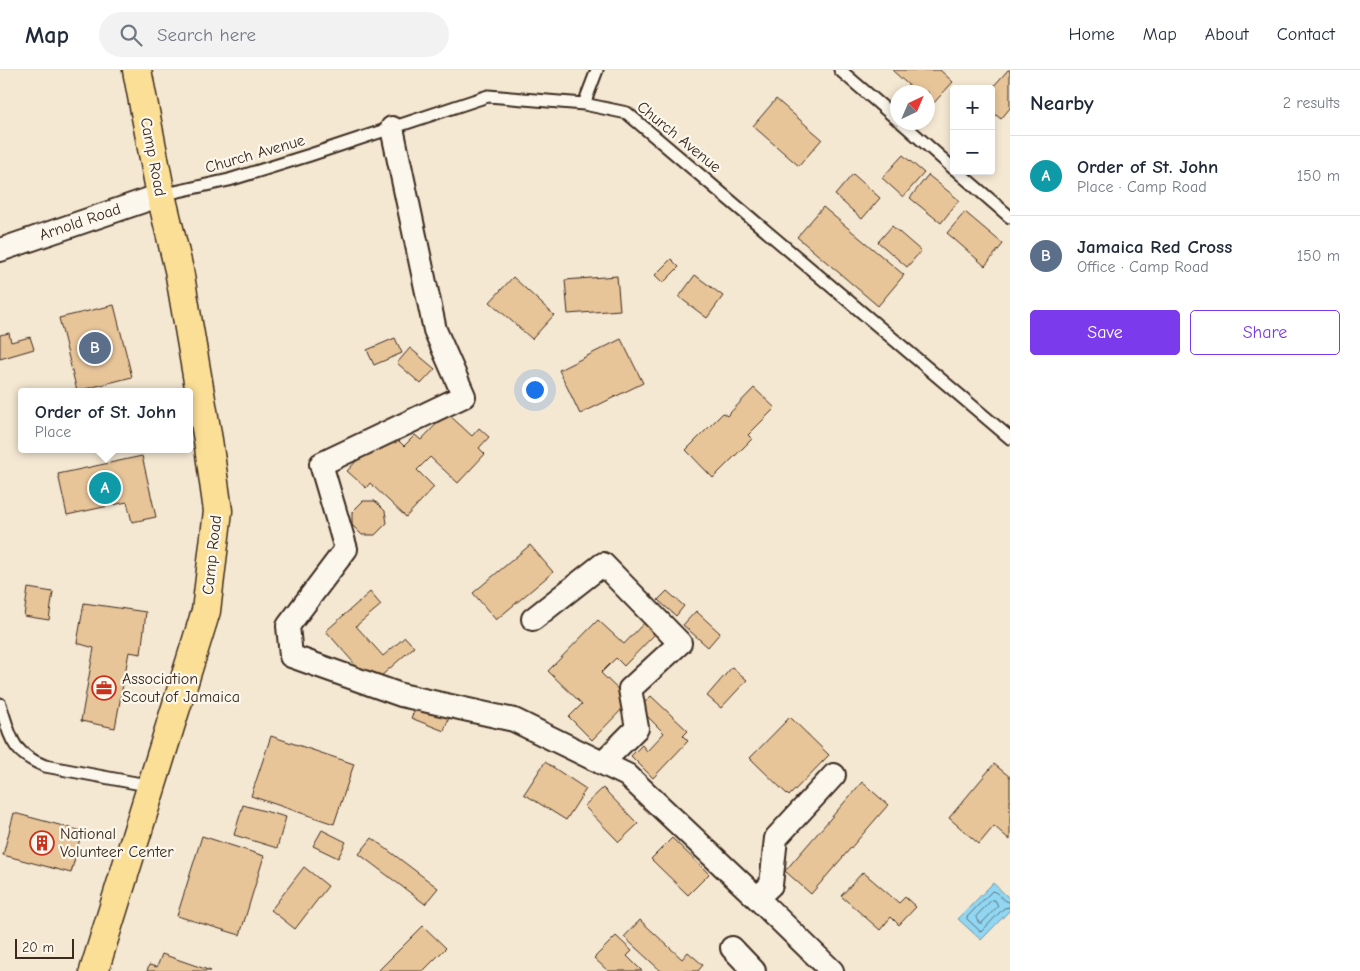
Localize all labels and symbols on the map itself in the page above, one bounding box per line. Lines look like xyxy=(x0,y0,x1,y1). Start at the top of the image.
north arrow xyxy=(890,85,935,130)
street label: Church Avenue xyxy=(633,98,725,176)
street label: Camp Road xyxy=(137,116,169,198)
street label: Church Avenue xyxy=(203,131,307,177)
street label: Arnold Road xyxy=(37,200,123,244)
pin: B xyxy=(79,329,111,367)
your location xyxy=(522,377,548,403)
pin: A xyxy=(89,469,121,507)
street label: Camp Road xyxy=(199,514,225,596)
place label: Association Scout of Jamaica xyxy=(122,670,240,706)
office icon: Association Scout of Jamaica xyxy=(91,675,117,701)
place label: National Volunteer Center xyxy=(60,825,174,861)
building icon: National Volunteer Center xyxy=(29,830,55,856)
scale bar xyxy=(15,936,74,959)

